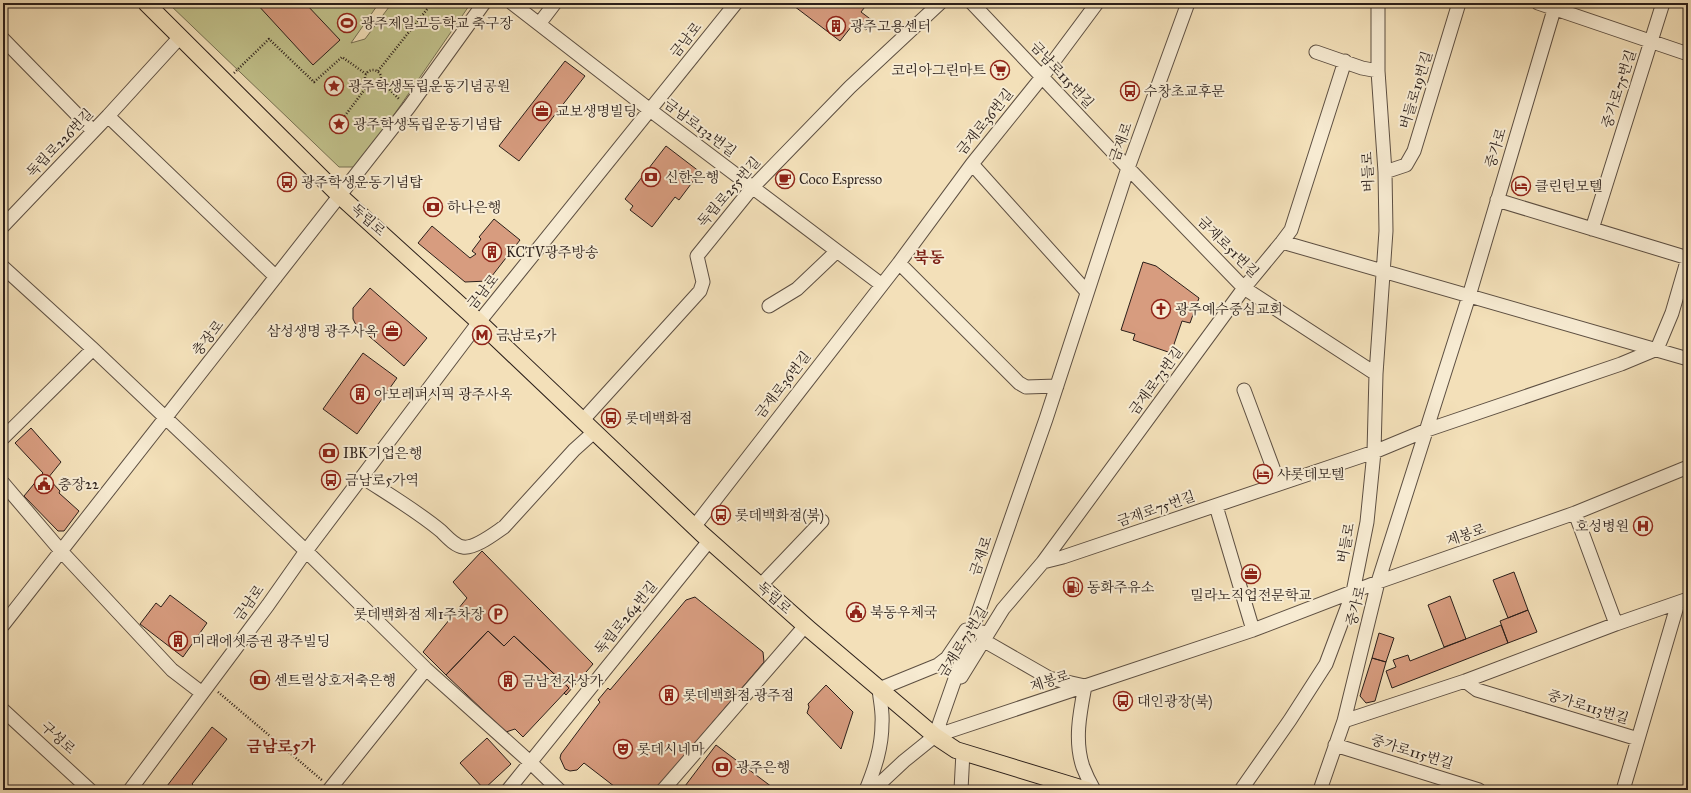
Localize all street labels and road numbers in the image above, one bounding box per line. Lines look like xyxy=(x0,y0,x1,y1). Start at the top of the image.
street label: 금남로 xyxy=(667,19,706,61)
street label: 금남로115번길 xyxy=(1027,38,1097,112)
street label: 중가로75번길 xyxy=(1598,48,1640,130)
street label: 버들로19번길 xyxy=(1396,49,1436,131)
street label: 금재로36번길 xyxy=(953,85,1017,159)
street label: 금남로132번길 xyxy=(661,95,739,161)
street label: 독립로226번길 xyxy=(23,105,97,181)
street label: 금재로 xyxy=(1106,120,1136,164)
street label: 중가로 xyxy=(1482,126,1510,170)
street label: 버들로 xyxy=(1359,151,1377,193)
street label: 독립로255번길 xyxy=(694,153,764,231)
street label: 독립로 xyxy=(347,200,389,240)
street label: 금재로51번길 xyxy=(1194,213,1262,281)
street label: 금남로 xyxy=(464,271,503,313)
street label: 충장로 xyxy=(189,316,227,359)
street label: 금재로73번길 xyxy=(1125,343,1187,419)
street label: 금재로36번길 xyxy=(752,348,814,422)
street label: 금재로75번길 xyxy=(1115,488,1197,530)
street label: 제봉로 xyxy=(1444,520,1488,550)
street label: 버들로 xyxy=(1334,521,1358,565)
street label: 금재로 xyxy=(966,534,996,578)
street label: 독립로264번길 xyxy=(591,578,661,658)
street label: 독립로 xyxy=(753,578,795,618)
street label: 금남로 xyxy=(230,581,268,624)
street label: 중가로 xyxy=(1343,584,1369,628)
street label: 금재로73번길 xyxy=(934,603,992,681)
street label: 제봉로 xyxy=(1028,667,1072,695)
street label: 중가로113번길 xyxy=(1545,687,1631,727)
street label: 구성로 xyxy=(37,718,79,758)
street label: 중가로115번길 xyxy=(1369,731,1455,773)

